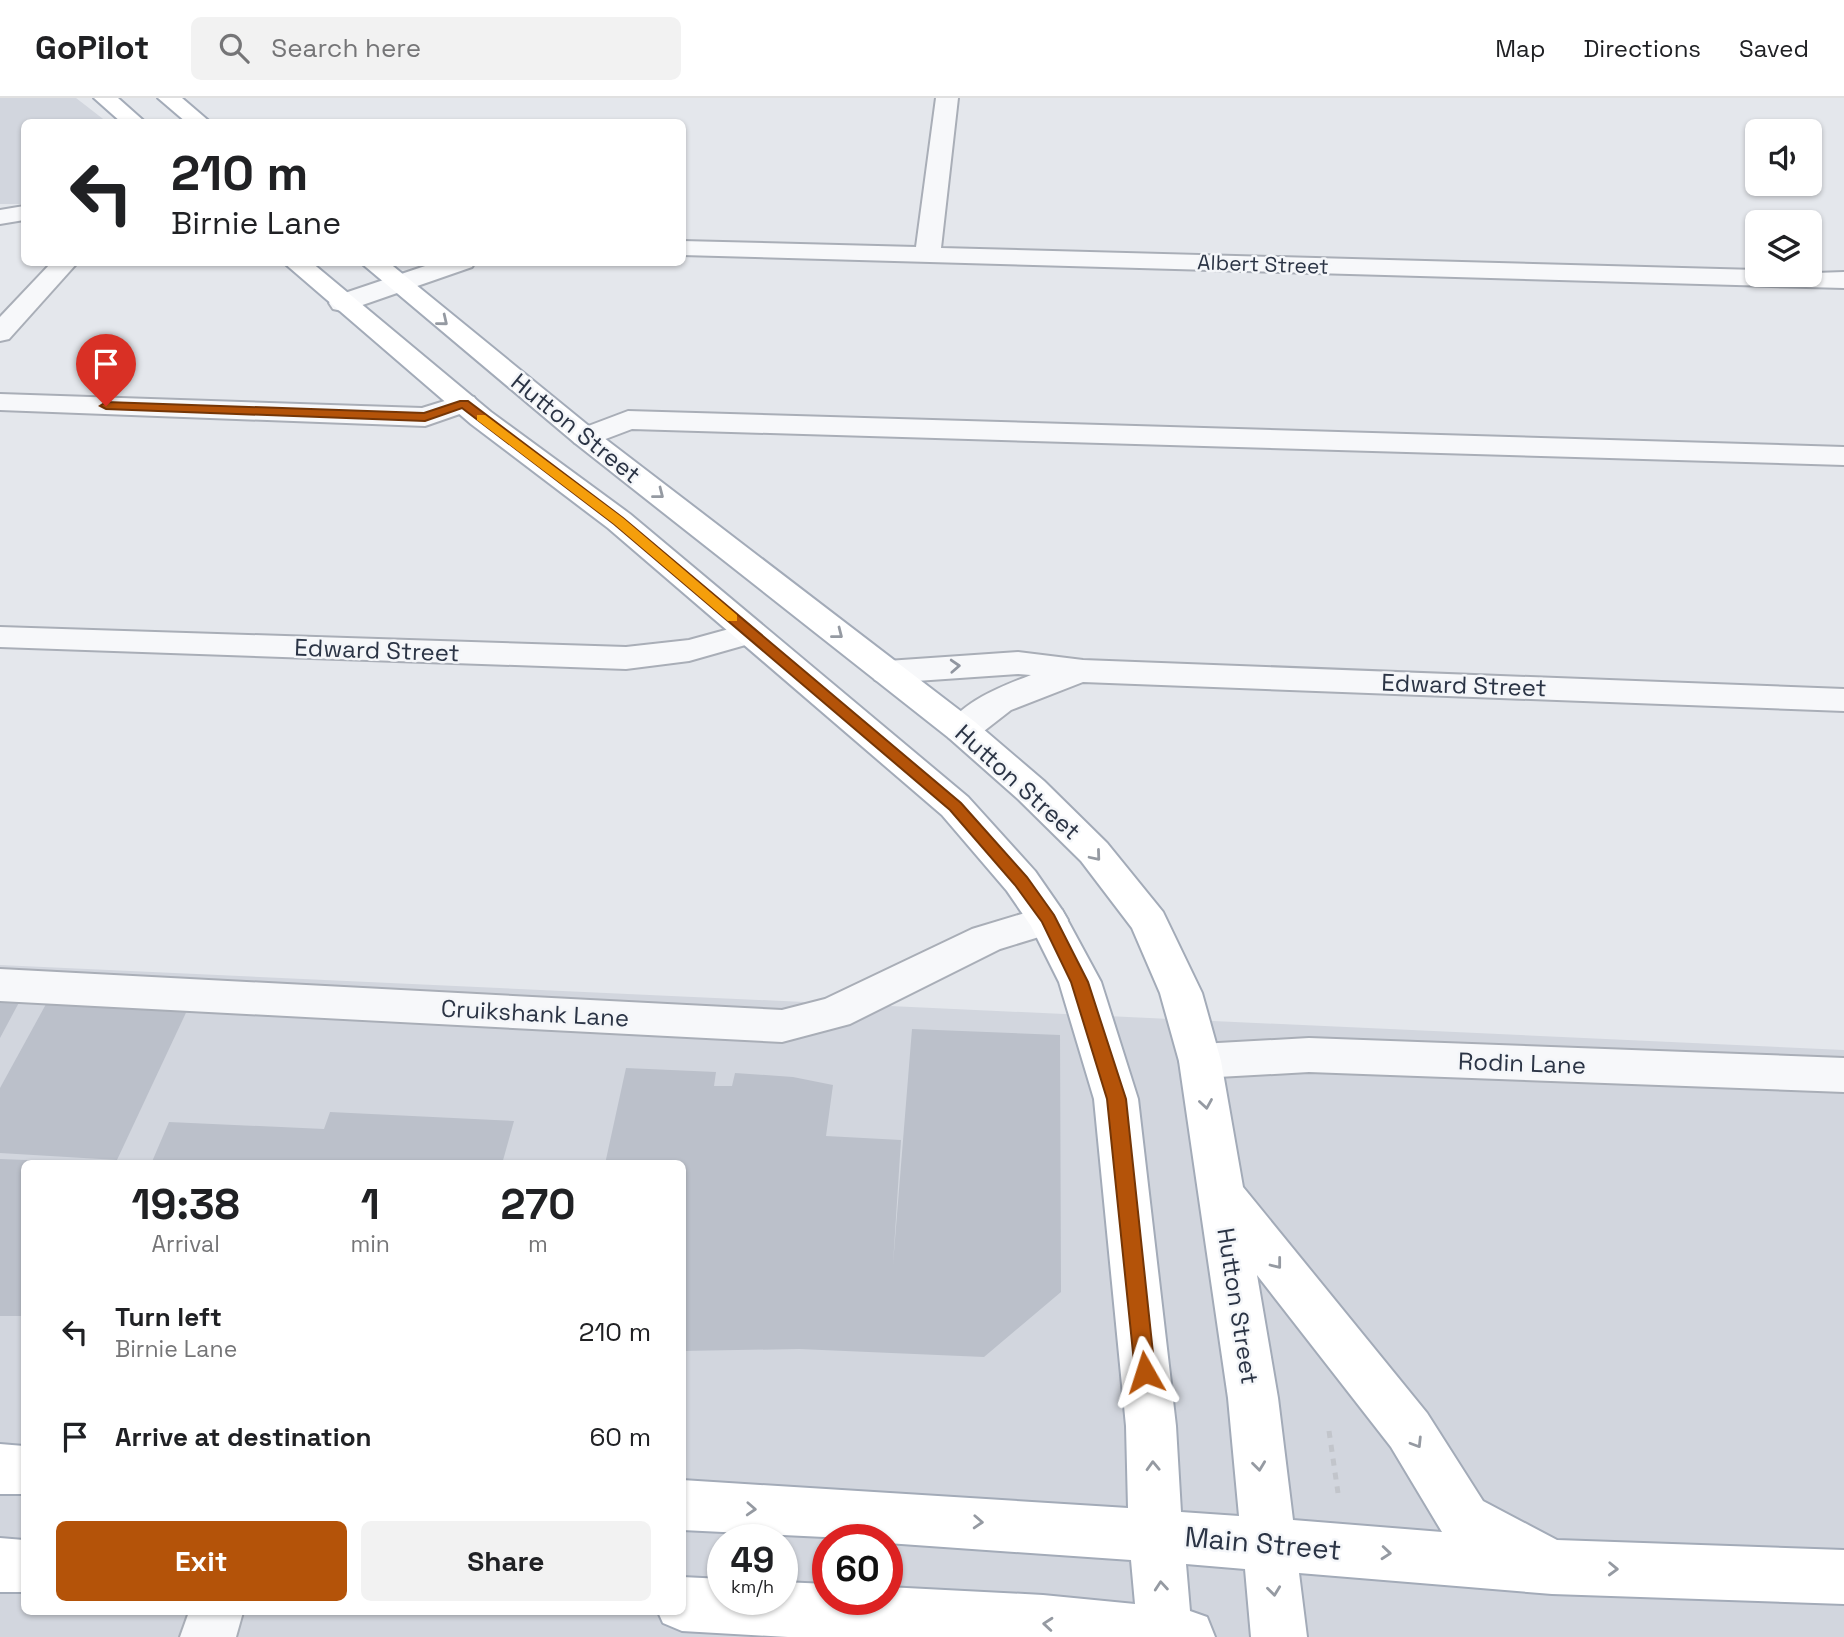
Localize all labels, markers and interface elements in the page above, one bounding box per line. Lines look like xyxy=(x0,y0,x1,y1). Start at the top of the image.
search box xyxy=(191,17,681,80)
text: GoPilot xyxy=(35,27,149,69)
icon: search xyxy=(215,29,253,67)
text: Search here xyxy=(271,31,421,65)
text: Map xyxy=(1495,33,1545,64)
text: Directions xyxy=(1583,33,1701,64)
text: Saved xyxy=(1739,33,1809,64)
map controls xyxy=(1745,119,1822,287)
button: sound xyxy=(1745,119,1822,196)
text: 210 m xyxy=(171,142,308,204)
icon: left xyxy=(56,147,147,238)
text: Birnie Lane xyxy=(171,203,341,243)
button: layers xyxy=(1745,210,1822,287)
street label: Albert Street xyxy=(1197,248,1329,280)
one-way arrow xyxy=(436,313,448,326)
pin xyxy=(76,334,136,406)
icon: arrive xyxy=(87,345,125,383)
street label: Hutton Street xyxy=(505,366,647,490)
one-way arrow xyxy=(651,486,664,499)
one-way arrow xyxy=(831,626,843,639)
street label: Edward Street xyxy=(294,632,460,668)
one-way arrow xyxy=(949,658,960,673)
street label: Edward Street xyxy=(1381,667,1547,703)
street label: Hutton Street xyxy=(949,718,1087,846)
one-way arrow xyxy=(1088,847,1100,860)
street label: Cruikshank Lane xyxy=(440,993,630,1033)
street label: Rodin Lane xyxy=(1457,1045,1587,1081)
one-way arrow xyxy=(1198,1098,1213,1110)
text: 19:38 xyxy=(132,1178,240,1231)
text: 1 xyxy=(361,1178,380,1231)
text: 270 xyxy=(501,1178,575,1231)
street label: Hutton Street xyxy=(1210,1225,1266,1387)
text: Arrival xyxy=(152,1229,220,1259)
text: min xyxy=(350,1229,390,1259)
text: m xyxy=(528,1229,548,1259)
one-way arrow xyxy=(1268,1256,1281,1269)
text: Turn left xyxy=(115,1300,222,1334)
icon: left xyxy=(56,1313,94,1351)
text: 210 m xyxy=(579,1315,651,1349)
text: Birnie Lane xyxy=(115,1334,237,1364)
position arrow xyxy=(1108,1335,1182,1409)
icon: arrive xyxy=(56,1418,94,1456)
text: Arrive at destination xyxy=(115,1420,372,1454)
text: 60 m xyxy=(589,1420,651,1454)
one-way arrow xyxy=(1409,1436,1422,1449)
one-way arrow xyxy=(1145,1460,1160,1471)
one-way arrow xyxy=(1252,1460,1267,1472)
one-way arrow xyxy=(745,1502,756,1517)
one-way arrow xyxy=(973,1514,984,1529)
street label: Main Street xyxy=(1183,1518,1343,1568)
button: Exit xyxy=(56,1521,347,1601)
button: Share xyxy=(361,1521,651,1601)
speed limit sign: 60 xyxy=(812,1524,903,1615)
text: 49 xyxy=(731,1538,774,1582)
one-way arrow xyxy=(1381,1545,1392,1560)
one-way arrow xyxy=(1608,1561,1619,1577)
text: km/h xyxy=(731,1575,774,1598)
one-way arrow xyxy=(1153,1580,1168,1591)
one-way arrow xyxy=(1267,1585,1282,1597)
one-way arrow xyxy=(1043,1617,1054,1632)

